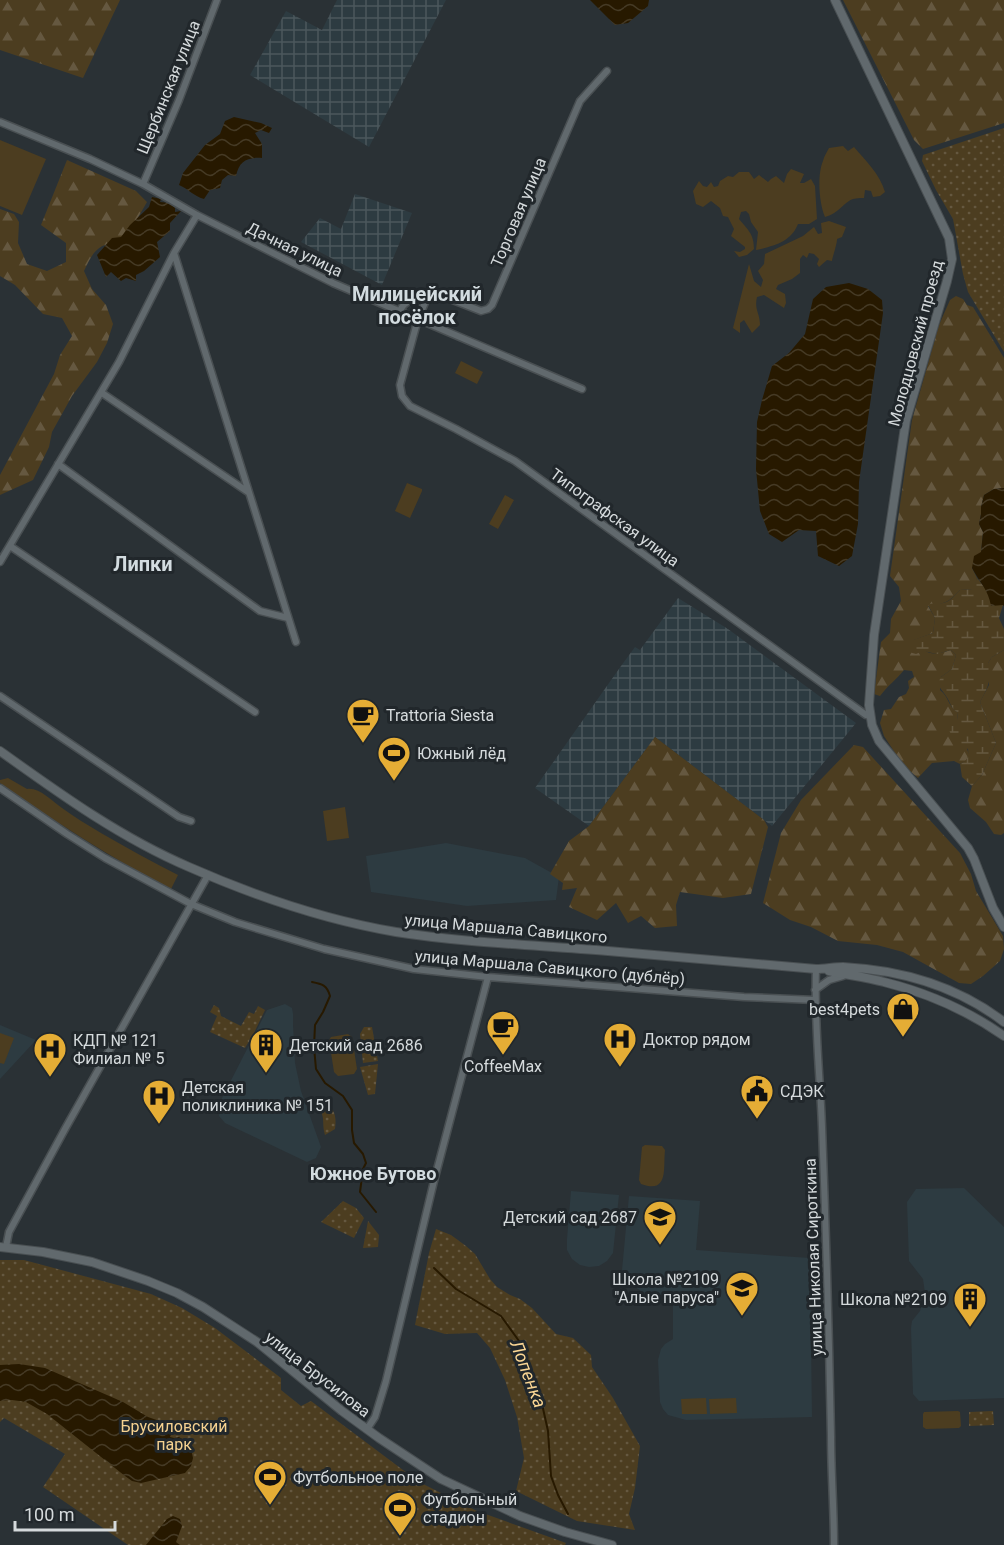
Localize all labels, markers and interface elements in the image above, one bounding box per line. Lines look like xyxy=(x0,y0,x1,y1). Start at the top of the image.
street label: Щербинская улица xyxy=(133,18,204,157)
street label: Торговая улица xyxy=(487,155,550,270)
street label: Дачная улица xyxy=(244,218,346,281)
street label: Молодцовский проезд xyxy=(884,258,947,428)
district label: Милицейский посёлок xyxy=(352,282,482,329)
street label: Типографская улица xyxy=(547,464,683,571)
district label: Липки xyxy=(113,552,173,576)
cafe icon: Trattoria Siesta xyxy=(345,697,381,744)
place label: Trattoria Siesta xyxy=(386,706,494,725)
sports icon: Южный лёд xyxy=(376,735,412,782)
place label: Южный лёд xyxy=(417,744,506,763)
street label: улица Маршала Савицкого xyxy=(404,910,608,947)
street label: улица Маршала Савицкого (дублёр) xyxy=(414,946,686,989)
shop icon: best4pets xyxy=(885,991,921,1038)
place label: best4pets xyxy=(809,1000,880,1019)
cafe icon: CoffeeMax xyxy=(485,1009,521,1056)
hospital icon: Доктор рядом xyxy=(602,1021,638,1068)
building icon: Детский сад 2686 xyxy=(248,1027,284,1074)
place label: Доктор рядом xyxy=(643,1030,751,1049)
hospital icon: КДП № 121 Филиал № 5 xyxy=(32,1031,68,1078)
place label: КДП № 121 Филиал № 5 xyxy=(73,1031,164,1068)
place label: Детский сад 2686 xyxy=(289,1036,423,1055)
place label: CoffeeMax xyxy=(464,1057,542,1076)
public building icon: СДЭК xyxy=(739,1073,775,1120)
hospital icon: Детская поликлиника № 151 xyxy=(141,1078,177,1125)
place label: Детская поликлиника № 151 xyxy=(182,1078,333,1115)
place label: СДЭК xyxy=(780,1082,824,1101)
street label: улица Николая Сироткина xyxy=(801,1158,826,1356)
district label: Южное Бутово xyxy=(310,1163,436,1184)
school or university icon: Детский сад 2687 xyxy=(642,1199,678,1246)
place label: Детский сад 2687 xyxy=(503,1208,637,1227)
place label: Школа №2109 "Алые паруса" xyxy=(612,1270,719,1307)
school or university icon: Школа №2109 "Алые паруса" xyxy=(724,1270,760,1317)
building icon: Школа №2109 xyxy=(952,1281,988,1328)
place label: Школа №2109 xyxy=(840,1290,947,1309)
street label: улица Брусилова xyxy=(261,1327,374,1421)
water label: Лопенка xyxy=(506,1336,551,1411)
park label: Брусиловский парк xyxy=(120,1417,228,1454)
sports icon: Футбольное поле xyxy=(252,1459,288,1506)
place label: Футбольное поле xyxy=(293,1468,423,1487)
sports icon: Футбольный стадион xyxy=(382,1490,418,1537)
place label: Футбольный стадион xyxy=(423,1490,517,1527)
scale bar xyxy=(15,1494,116,1532)
text: 100 m xyxy=(24,1504,75,1525)

